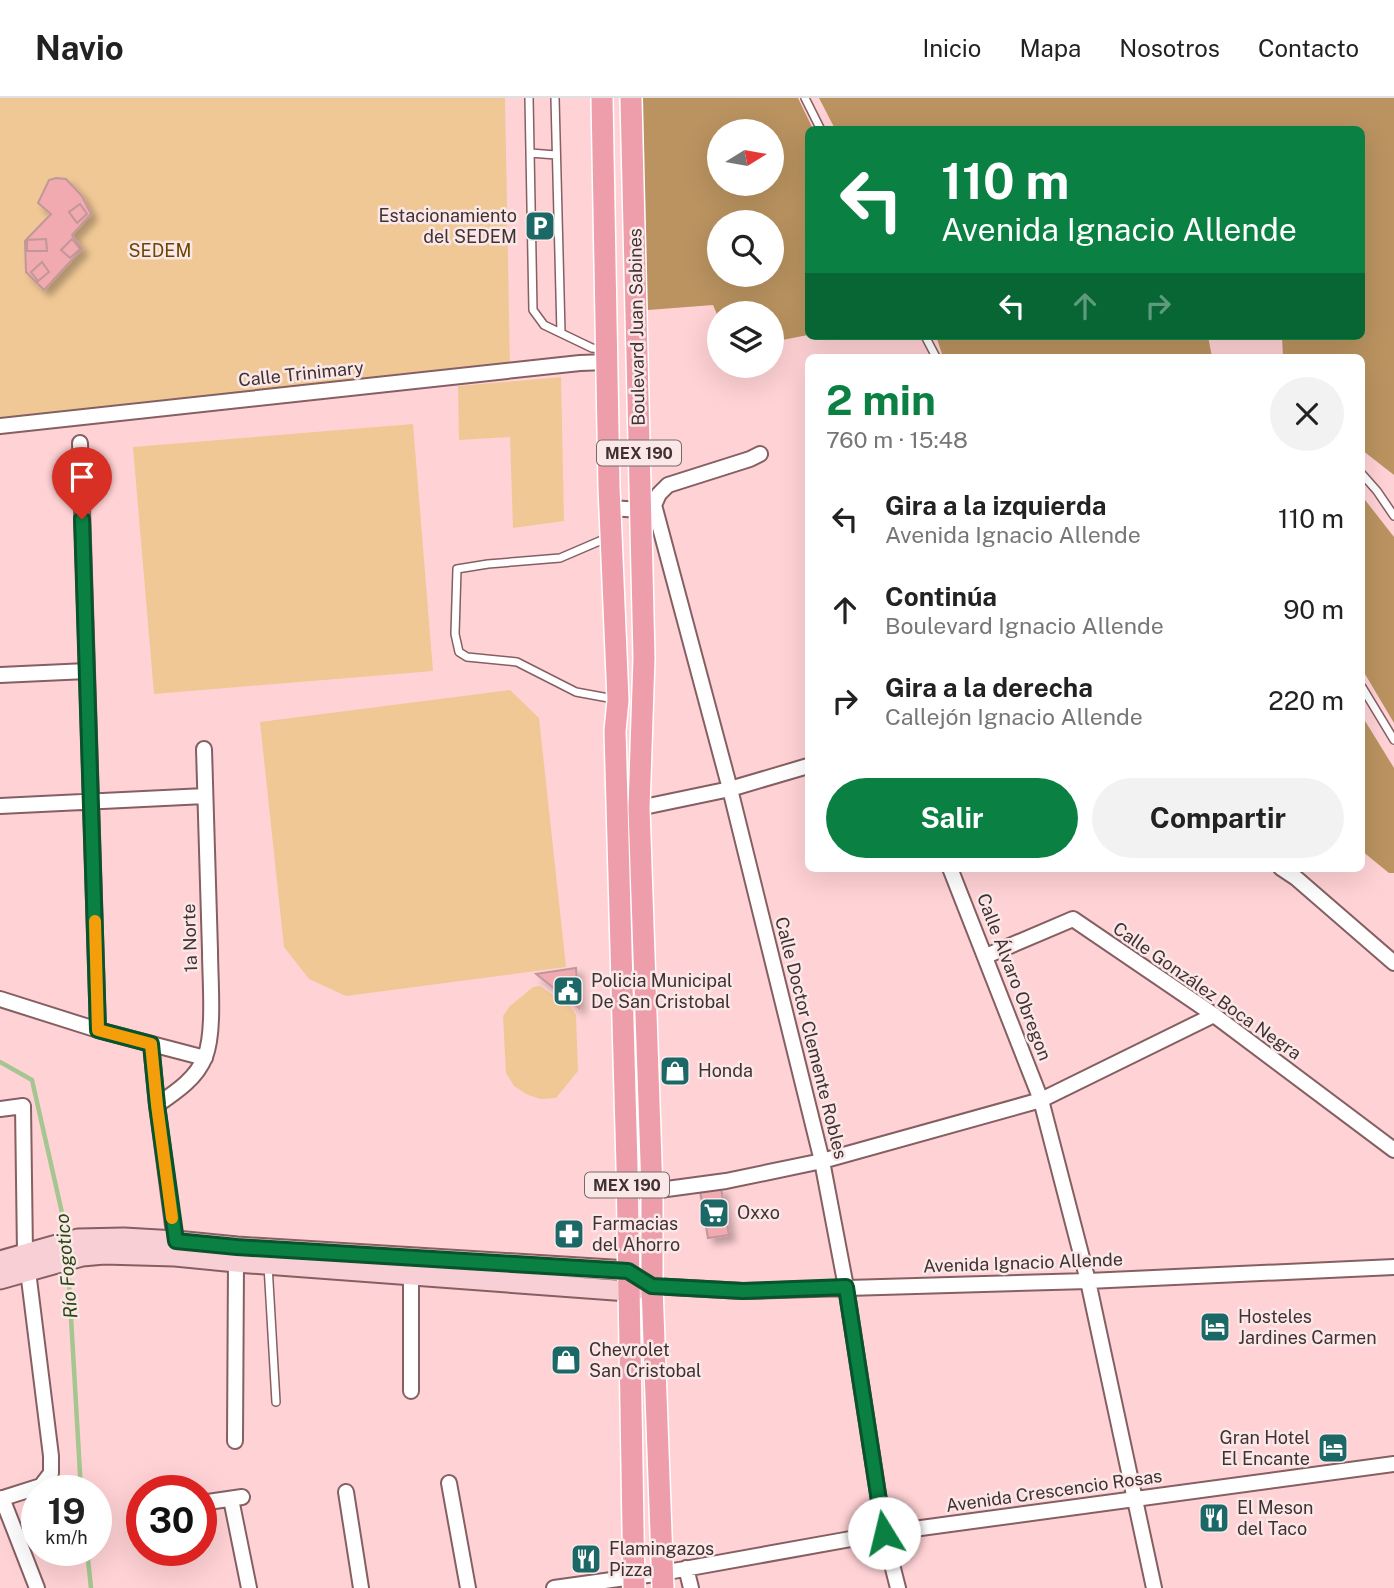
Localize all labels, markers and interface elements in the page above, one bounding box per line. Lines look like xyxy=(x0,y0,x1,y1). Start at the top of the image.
text: Navio xyxy=(35,29,124,67)
text: Inicio xyxy=(922,34,981,62)
text: Mapa xyxy=(1019,34,1081,62)
text: Nosotros xyxy=(1119,34,1220,62)
text: Contacto xyxy=(1258,34,1359,62)
north arrow xyxy=(707,119,784,196)
map controls xyxy=(707,119,784,378)
text: 110 m xyxy=(941,152,1069,210)
icon: left xyxy=(826,154,917,245)
place label: Estacionamiento del SEDEM xyxy=(378,205,517,247)
parking icon: Estacionamiento del SEDEM xyxy=(523,209,557,243)
button: search xyxy=(707,210,784,287)
text: Avenida Ignacio Allende xyxy=(941,211,1297,248)
street label: Boulevard Juan Sabines xyxy=(624,228,649,426)
park label: SEDEM xyxy=(129,240,192,261)
icon: left xyxy=(993,287,1031,325)
icon: ahead xyxy=(1066,287,1104,325)
icon: right xyxy=(1139,287,1177,325)
button: layers xyxy=(707,301,784,378)
street label: Calle Trinimary xyxy=(237,356,365,391)
text: 2 min xyxy=(826,375,936,424)
button: close xyxy=(1270,377,1344,451)
text: 760 m · 15:48 xyxy=(826,426,968,453)
road number: MEX 190 xyxy=(597,440,681,466)
pin xyxy=(52,447,112,519)
icon: arrive xyxy=(63,458,101,496)
text: Gira a la izquierda xyxy=(885,490,1107,521)
icon: left xyxy=(826,500,864,538)
text: 110 m xyxy=(1278,503,1344,534)
text: Avenida Ignacio Allende xyxy=(885,521,1141,548)
text: Continúa xyxy=(885,581,997,612)
icon: ahead xyxy=(826,591,864,629)
text: 90 m xyxy=(1283,594,1344,625)
text: Boulevard Ignacio Allende xyxy=(885,612,1164,639)
text: Gira a la derecha xyxy=(885,672,1093,703)
icon: right xyxy=(826,682,864,720)
text: 220 m xyxy=(1268,685,1344,716)
text: Callejón Ignacio Allende xyxy=(885,703,1143,730)
button: Salir xyxy=(826,778,1078,858)
button: Compartir xyxy=(1092,778,1344,858)
street label: Calle Álvaro Obregon xyxy=(973,890,1057,1063)
street label: 1a Norte xyxy=(178,903,201,973)
street label: Calle Doctor Clemente Robles xyxy=(771,915,852,1161)
street label: Calle González Boca Negra xyxy=(1109,917,1305,1064)
place label: Policia Municipal De San Cristobal xyxy=(591,970,732,1012)
public building icon: Policia Municipal De San Cristobal xyxy=(551,974,585,1008)
shop icon: Honda xyxy=(658,1054,692,1088)
place label: Honda xyxy=(698,1060,753,1081)
road number: MEX 190 xyxy=(585,1172,669,1198)
supermarket icon: Oxxo xyxy=(697,1196,731,1230)
place label: Oxxo xyxy=(737,1202,780,1223)
water label: Río Fogotico xyxy=(50,1213,82,1319)
place label: Farmacias del Ahorro xyxy=(592,1213,680,1255)
pharmacy icon: Farmacias del Ahorro xyxy=(552,1217,586,1251)
street label: Avenida Ignacio Allende xyxy=(923,1249,1123,1276)
place label: Hosteles Jardines Carmen xyxy=(1238,1306,1377,1348)
hotel icon: Hosteles Jardines Carmen xyxy=(1198,1310,1232,1344)
place label: Chevrolet San Cristobal xyxy=(589,1339,701,1381)
shop icon: Chevrolet San Cristobal xyxy=(549,1343,583,1377)
place label: Gran Hotel El Encante xyxy=(1220,1427,1310,1469)
hotel icon: Gran Hotel El Encante xyxy=(1316,1431,1350,1465)
street label: Avenida Crescencio Rosas xyxy=(944,1465,1163,1516)
speed limit sign: 30 xyxy=(126,1475,217,1566)
text: 19 xyxy=(47,1491,86,1532)
position arrow xyxy=(847,1496,921,1570)
place label: El Meson del Taco xyxy=(1237,1497,1313,1539)
restaurant icon: El Meson del Taco xyxy=(1197,1501,1231,1535)
text: km/h xyxy=(45,1527,88,1548)
place label: Flamingazos Pizza xyxy=(609,1538,714,1580)
restaurant icon: Flamingazos Pizza xyxy=(569,1542,603,1576)

